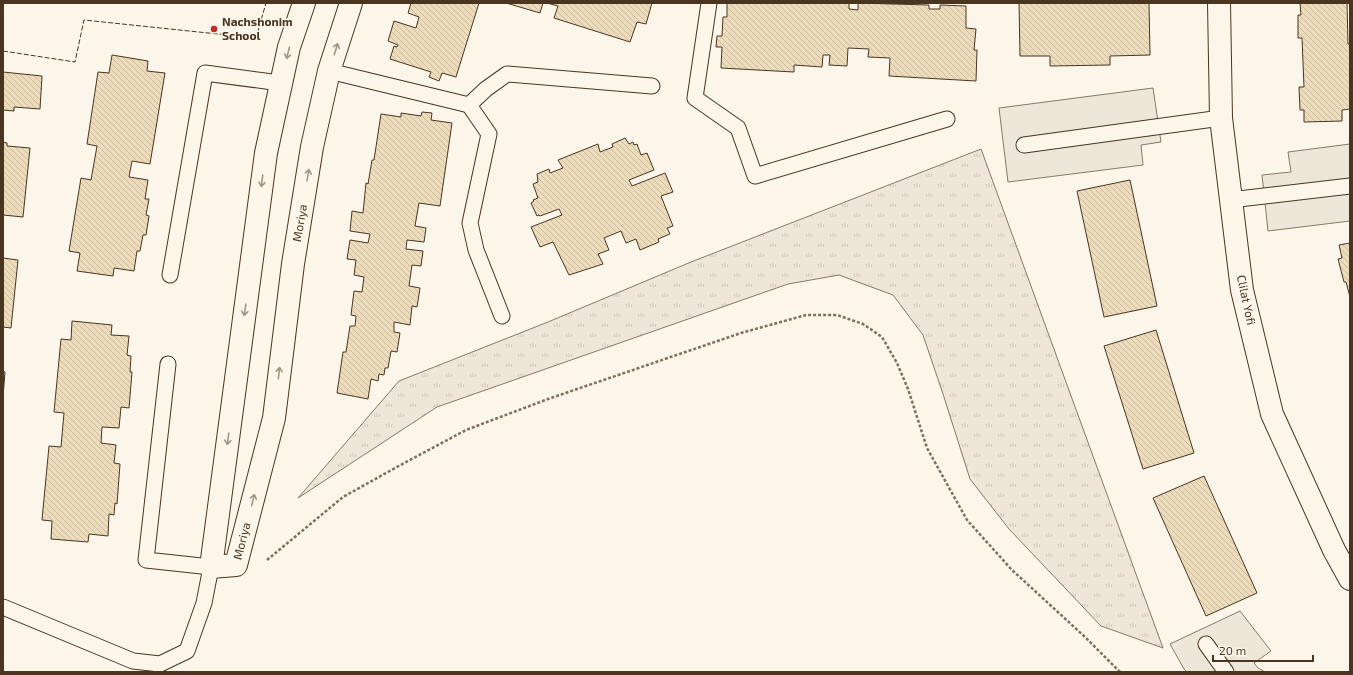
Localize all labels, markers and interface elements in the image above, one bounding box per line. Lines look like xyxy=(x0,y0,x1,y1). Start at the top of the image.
place label: Nachshonim School xyxy=(222,14,293,42)
marker: Nachshonim School xyxy=(209,24,219,34)
one-way arrow xyxy=(333,42,340,55)
one-way arrow xyxy=(283,47,291,60)
one-way arrow xyxy=(304,169,312,182)
one-way arrow xyxy=(258,174,266,187)
street label: Moriya xyxy=(289,203,309,243)
street label: Clilat Yofi xyxy=(1235,274,1259,326)
one-way arrow xyxy=(241,303,249,316)
one-way arrow xyxy=(275,367,283,380)
one-way arrow xyxy=(224,432,232,445)
one-way arrow xyxy=(249,494,257,507)
street label: Moriya xyxy=(230,521,252,561)
scale bar xyxy=(1213,637,1313,663)
text: 20 m xyxy=(1219,643,1246,657)

